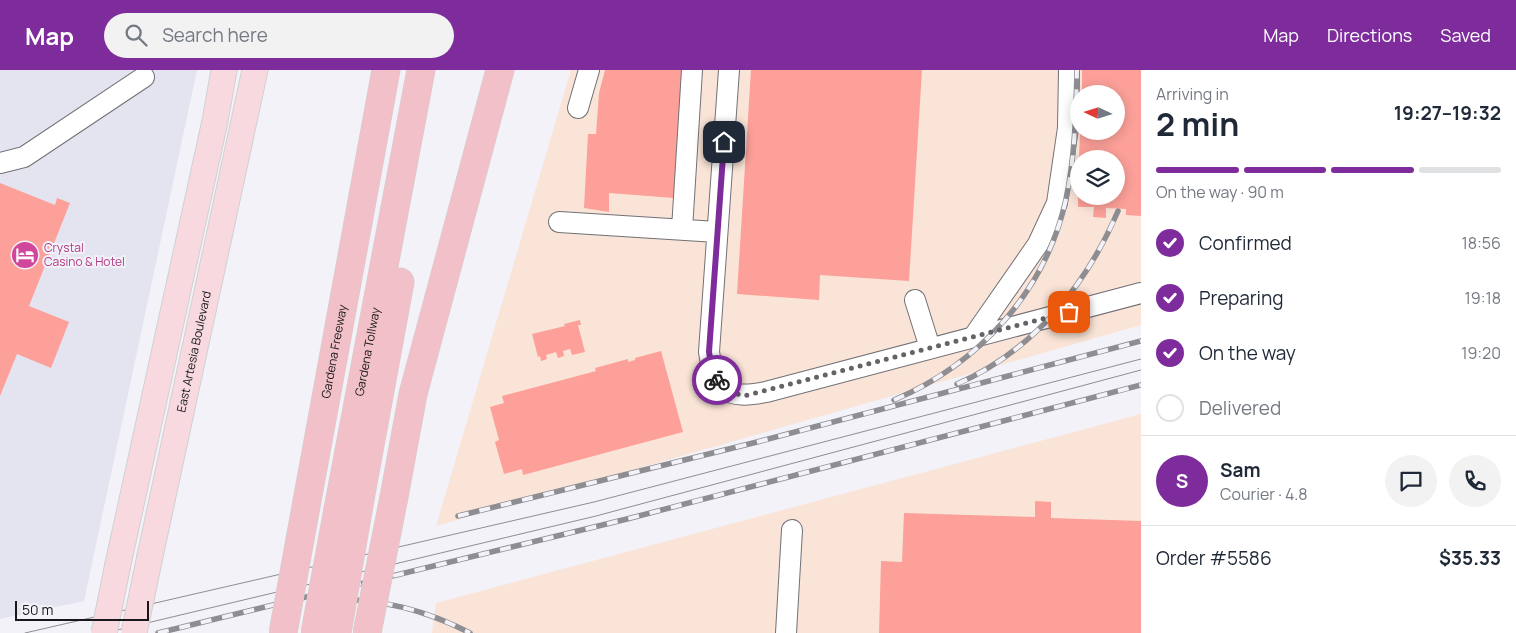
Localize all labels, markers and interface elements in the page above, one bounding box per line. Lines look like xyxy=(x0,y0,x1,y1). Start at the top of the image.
search box xyxy=(104,13,454,58)
text: Map xyxy=(25,19,74,52)
icon: search xyxy=(122,21,150,49)
text: Search here xyxy=(162,22,268,48)
text: Map xyxy=(1263,23,1299,47)
text: Directions xyxy=(1327,23,1412,47)
text: Saved xyxy=(1440,23,1491,47)
text: Arriving in xyxy=(1156,83,1229,105)
north arrow xyxy=(1070,85,1125,140)
map controls xyxy=(1070,85,1125,205)
text: 19:27–19:32 xyxy=(1394,100,1501,126)
text: 2 min xyxy=(1156,102,1239,146)
pin xyxy=(703,121,745,163)
icon: home xyxy=(710,128,738,156)
button: layers xyxy=(1070,150,1125,205)
text: On the way · 90 m xyxy=(1156,181,1284,203)
icon: check xyxy=(1156,229,1184,257)
text: Confirmed xyxy=(1199,230,1292,256)
text: 18:56 xyxy=(1462,232,1501,254)
place label: Crystal Casino & Hotel xyxy=(44,239,125,270)
hotel icon: Crystal Casino & Hotel xyxy=(10,240,40,270)
icon: check xyxy=(1156,284,1184,312)
text: Preparing xyxy=(1199,285,1284,311)
text: 19:18 xyxy=(1465,287,1501,309)
street label: East Artesia Boulevard xyxy=(172,289,215,414)
pin xyxy=(1048,291,1090,333)
icon: bag xyxy=(1055,298,1083,326)
street label: Gardena Freeway xyxy=(317,302,351,400)
street label: Gardena Tollway xyxy=(351,305,384,397)
icon: check xyxy=(1156,339,1184,367)
text: On the way xyxy=(1199,340,1296,366)
text: 19:20 xyxy=(1461,342,1501,364)
courier xyxy=(692,355,742,405)
icon: bike xyxy=(703,366,731,394)
text: Delivered xyxy=(1199,395,1281,421)
button: chat xyxy=(1385,455,1437,507)
button: phone xyxy=(1449,455,1501,507)
text: Sam xyxy=(1220,457,1261,483)
text: S xyxy=(1176,468,1188,494)
text: Courier · 4.8 xyxy=(1220,483,1308,505)
text: Order #5586 xyxy=(1156,545,1272,571)
text: $35.33 xyxy=(1439,545,1501,571)
scale bar xyxy=(15,598,149,621)
text: 50 m xyxy=(22,600,53,619)

